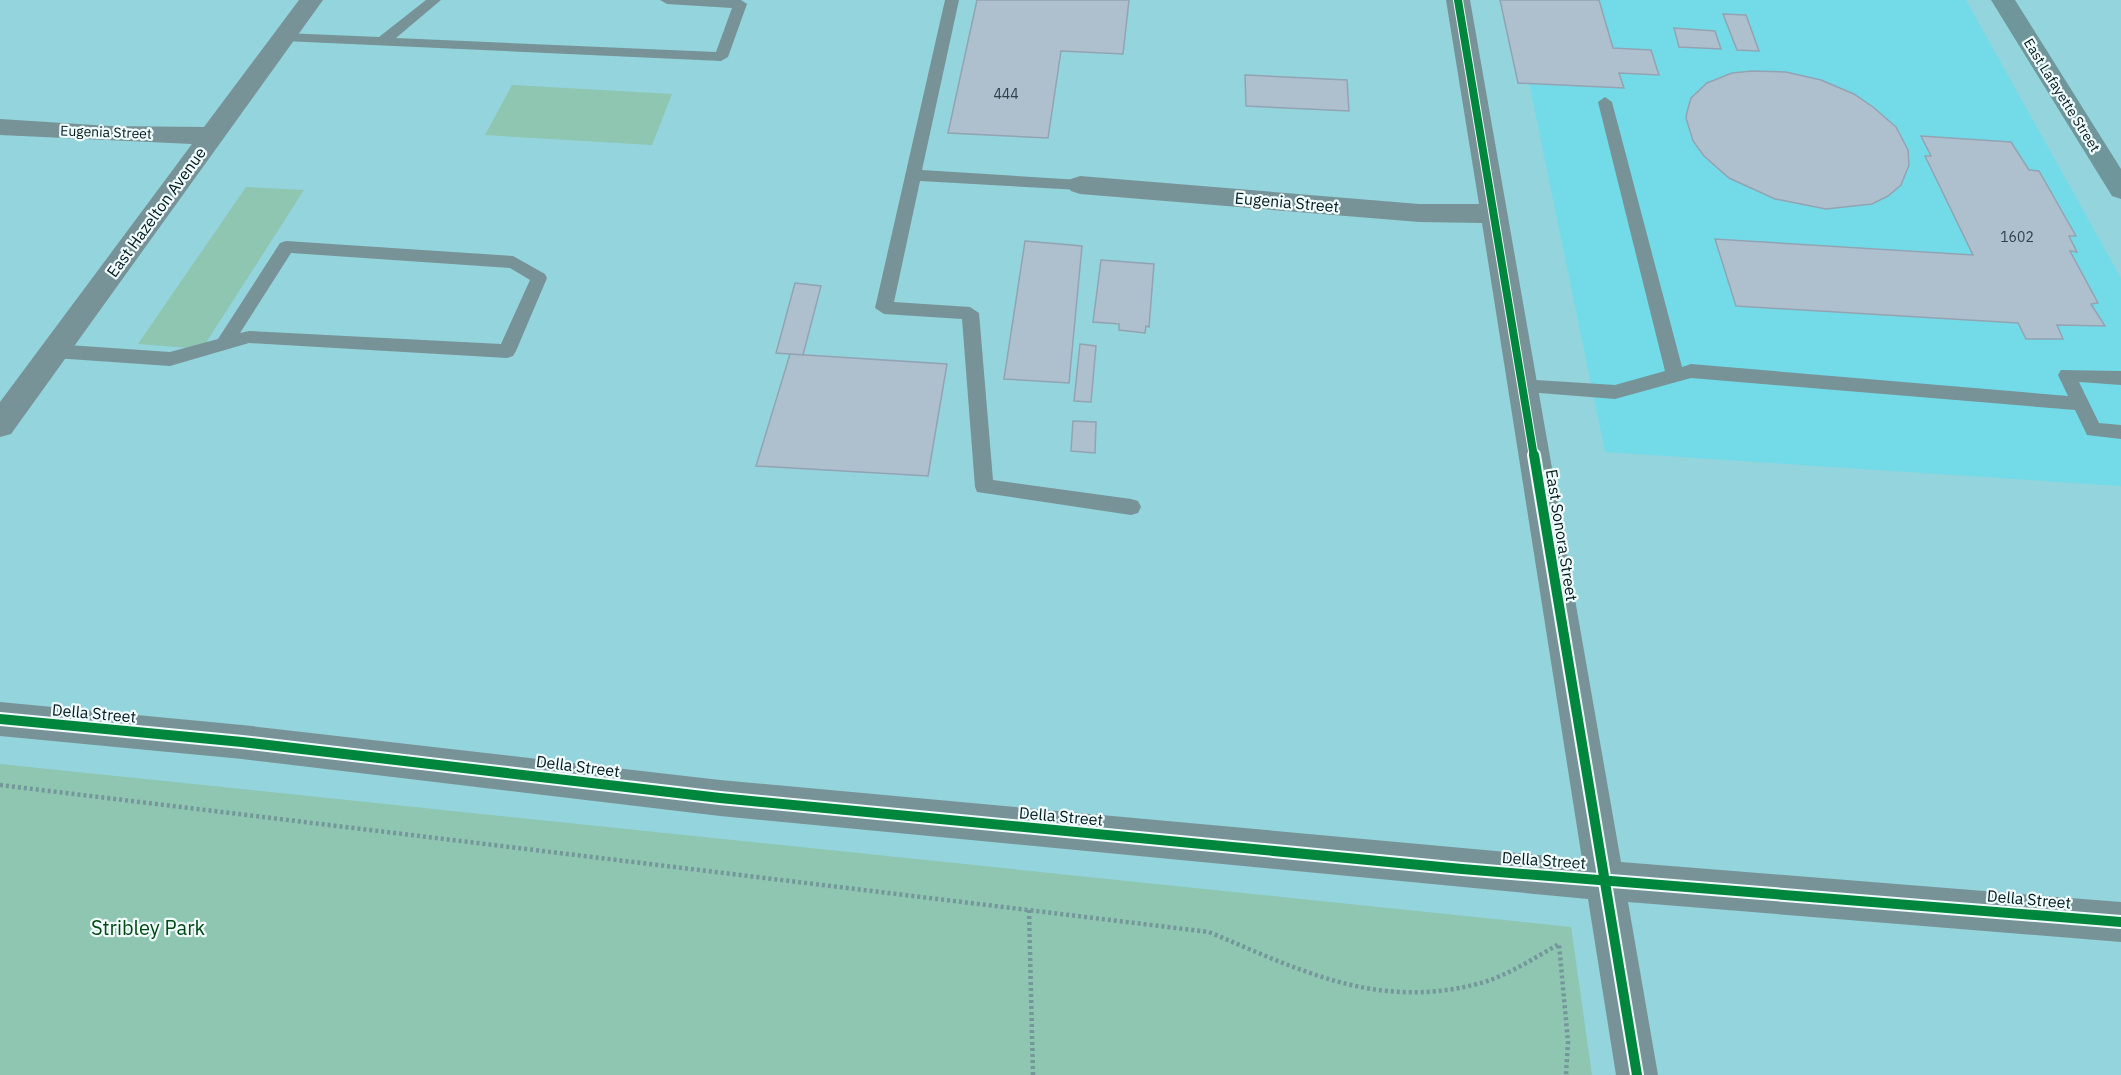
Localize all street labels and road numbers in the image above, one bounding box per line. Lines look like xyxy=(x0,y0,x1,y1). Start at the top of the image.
street label: East Lafayette Street xyxy=(2020,35,2104,155)
street label: Eugenia Street xyxy=(60,121,152,143)
street label: East Hazelton Avenue xyxy=(102,143,210,281)
street label: Eugenia Street xyxy=(1234,187,1340,217)
street label: East Sonora Street xyxy=(1542,468,1582,602)
street label: Della Street xyxy=(51,699,137,727)
street label: Della Street xyxy=(535,751,621,781)
street label: Della Street xyxy=(1018,802,1104,830)
street label: Della Street xyxy=(1501,847,1587,873)
street label: Della Street xyxy=(1986,885,2072,913)

